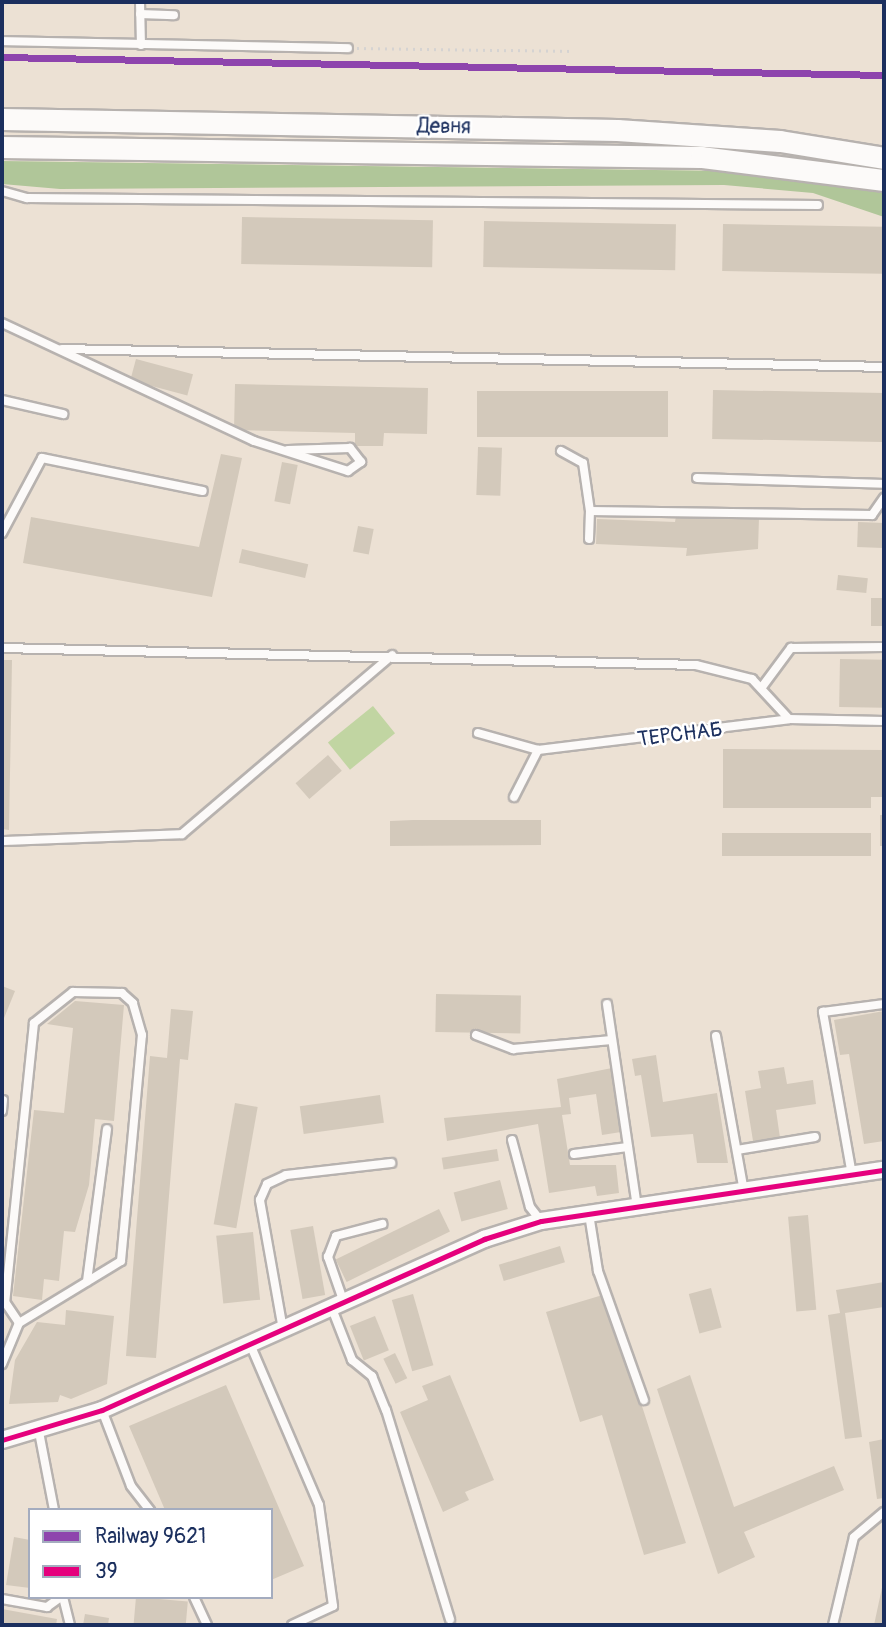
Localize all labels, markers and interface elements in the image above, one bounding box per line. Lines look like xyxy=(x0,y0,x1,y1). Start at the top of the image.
street label: Девня xyxy=(417,114,471,140)
street label: ТЕРСНАБ xyxy=(636,717,724,753)
legend xyxy=(28,1508,273,1599)
text: Railway 9621 xyxy=(95,1523,206,1550)
text: 39 xyxy=(95,1558,118,1585)

